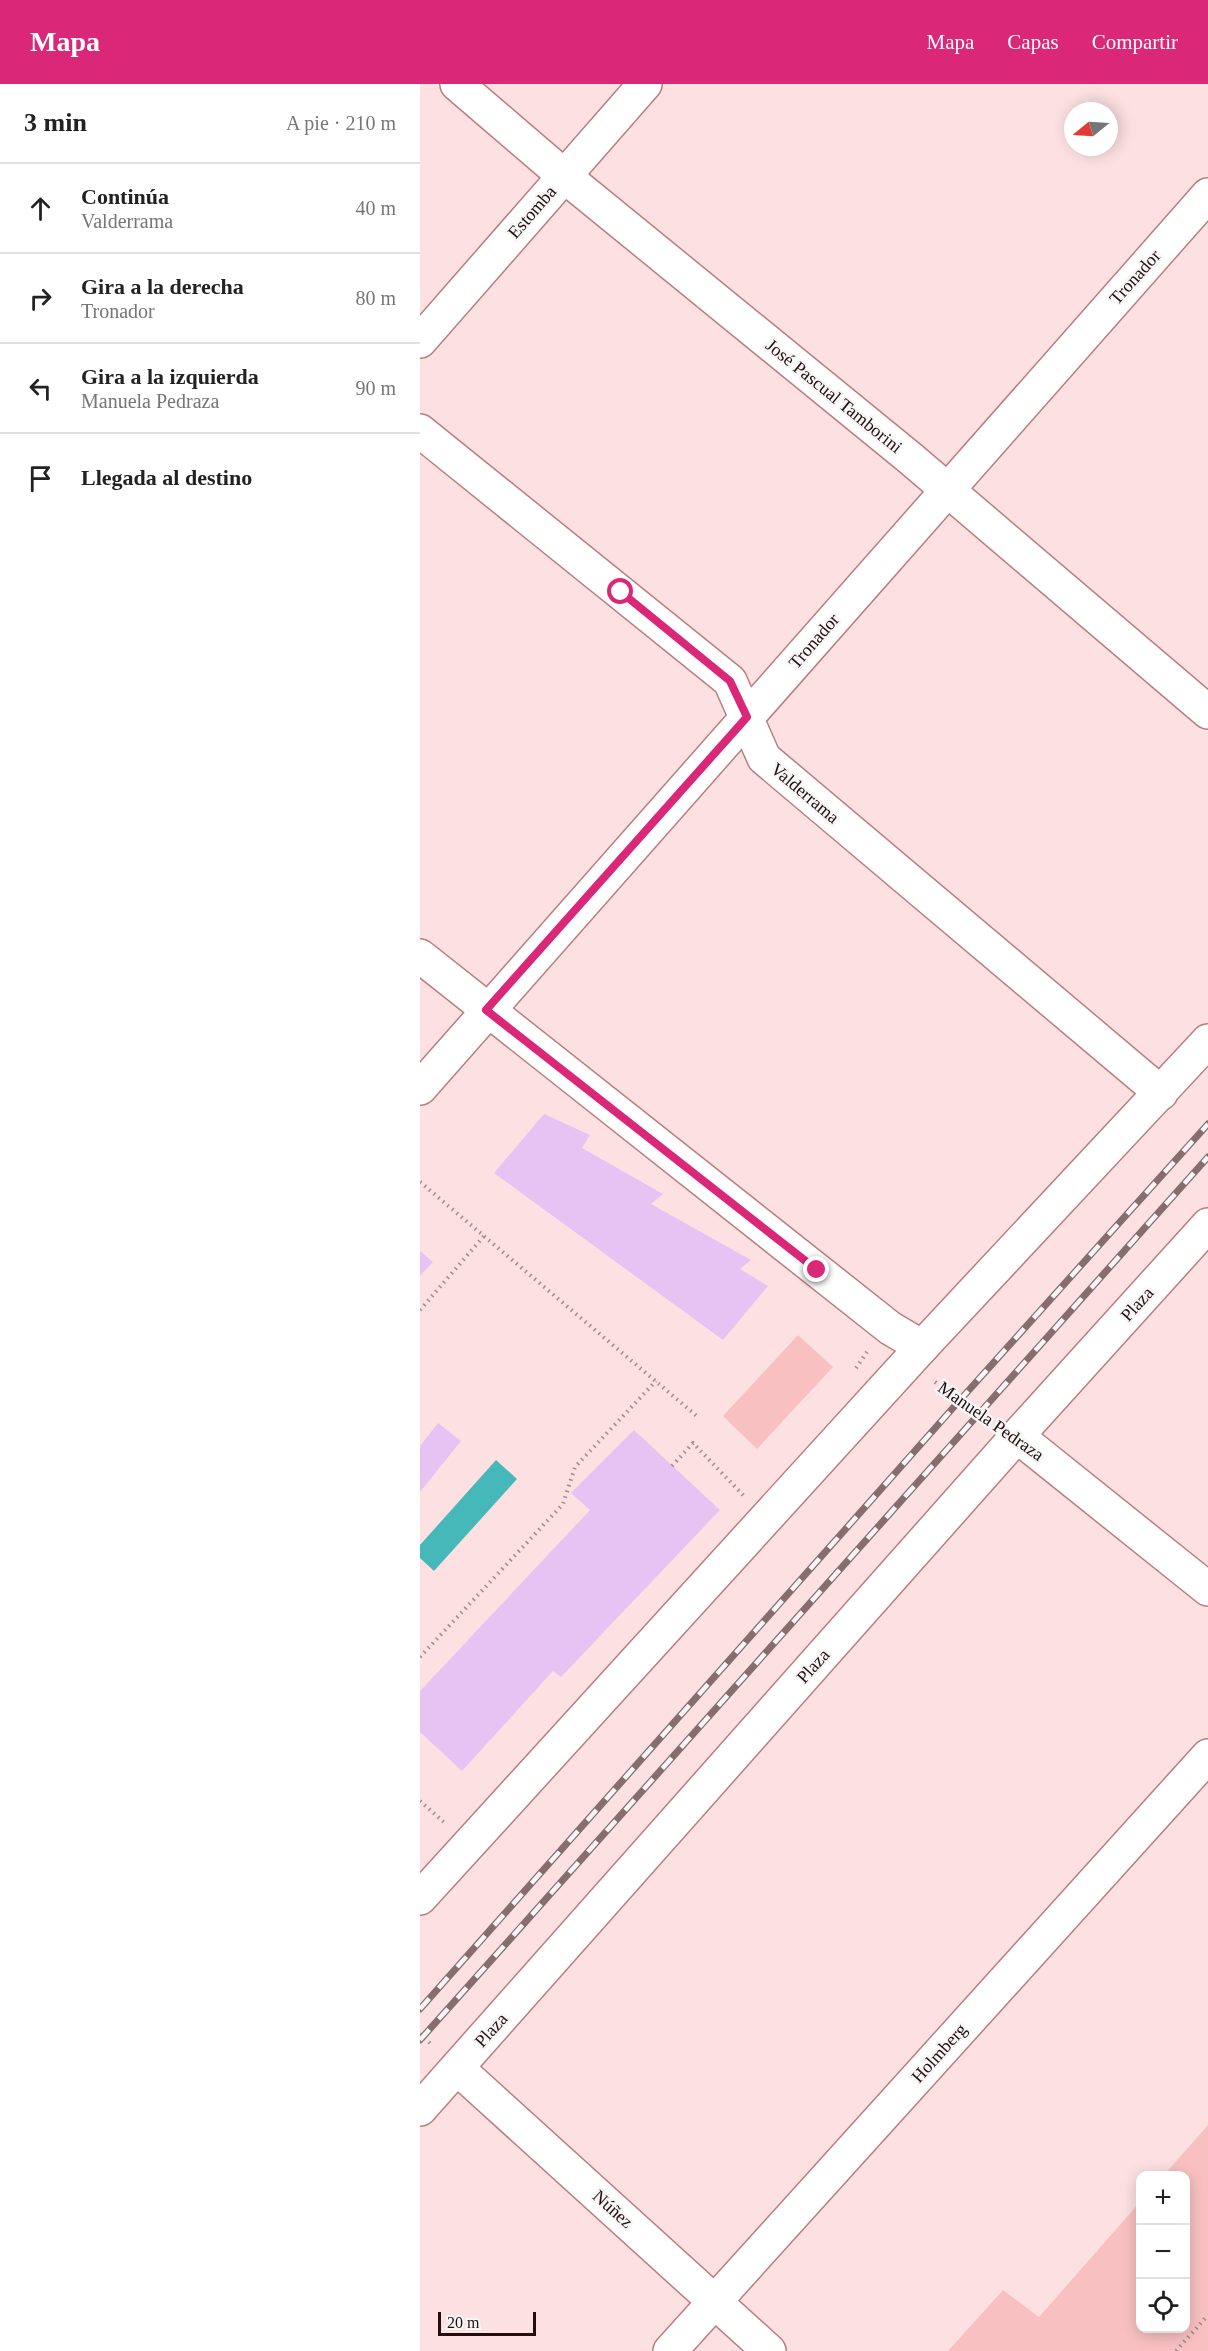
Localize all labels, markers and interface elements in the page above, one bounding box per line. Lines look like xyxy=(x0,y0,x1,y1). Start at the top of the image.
text: Mapa xyxy=(30,26,100,57)
text: Mapa xyxy=(927,30,974,54)
text: Capas xyxy=(1007,30,1059,54)
text: Compartir xyxy=(1092,30,1178,54)
north arrow xyxy=(1064,102,1118,156)
text: 3 min xyxy=(24,108,87,137)
text: A pie · 210 m xyxy=(286,112,396,134)
street label: Estomba xyxy=(504,182,560,242)
text: Continúa xyxy=(81,184,169,209)
icon: ahead xyxy=(24,192,57,225)
text: 40 m xyxy=(355,197,396,219)
text: Valderrama xyxy=(81,210,173,232)
street label: Tronador xyxy=(1105,246,1165,308)
text: Gira a la derecha xyxy=(81,274,244,299)
icon: right xyxy=(24,282,57,315)
text: 80 m xyxy=(355,287,396,309)
text: Tronador xyxy=(81,300,155,322)
street label: José Pascual Tamborini xyxy=(762,335,906,457)
text: Gira a la izquierda xyxy=(81,364,259,389)
icon: left xyxy=(24,372,57,405)
text: 90 m xyxy=(355,377,396,399)
text: Manuela Pedraza xyxy=(81,390,219,412)
icon: arrive xyxy=(24,462,57,495)
text: Llegada al destino xyxy=(81,465,252,490)
route start xyxy=(607,578,633,604)
street label: Tronador xyxy=(785,609,843,673)
street label: Valderrama xyxy=(767,759,843,827)
route end xyxy=(803,1256,829,1282)
street label: Plaza xyxy=(1117,1283,1157,1325)
street label: Manuela Pedraza xyxy=(934,1377,1048,1465)
street label: Plaza xyxy=(793,1645,833,1687)
street label: Plaza xyxy=(471,2009,511,2051)
street label: Holmberg xyxy=(907,2019,971,2087)
map controls xyxy=(1136,2171,1190,2333)
button: + xyxy=(1136,2171,1190,2225)
street label: Núñez xyxy=(589,2186,637,2232)
button: − xyxy=(1136,2225,1190,2279)
button: locate xyxy=(1136,2279,1190,2333)
scale bar xyxy=(438,2309,536,2336)
text: 20 m xyxy=(447,2314,479,2331)

